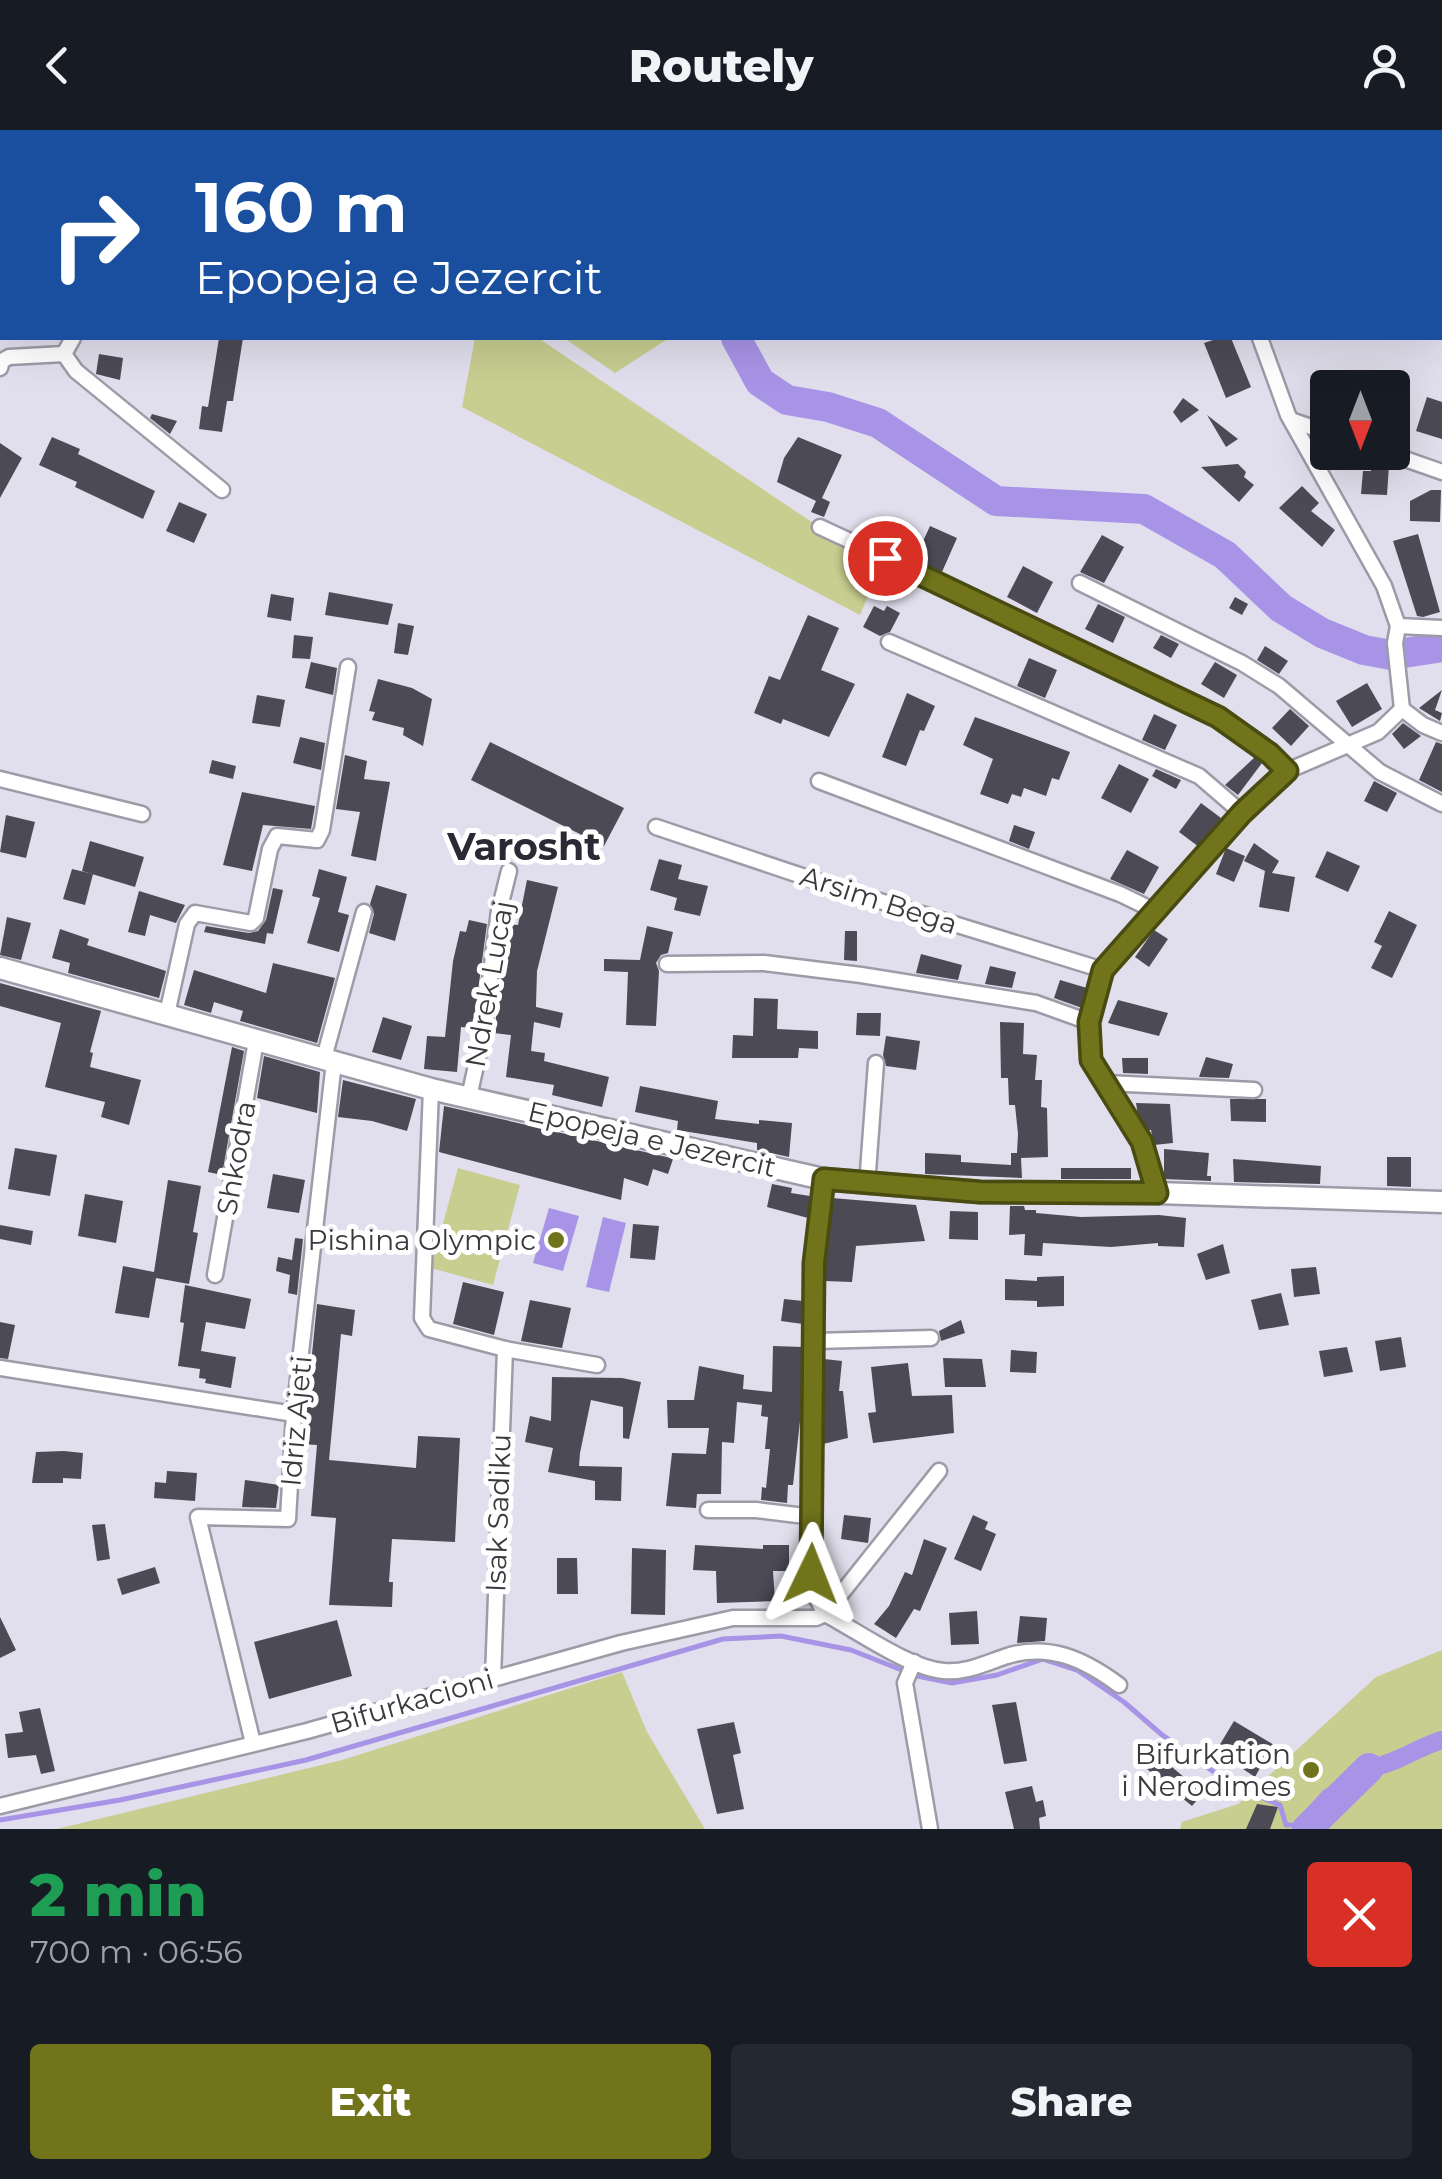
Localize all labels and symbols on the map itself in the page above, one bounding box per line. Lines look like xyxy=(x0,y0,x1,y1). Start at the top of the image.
north arrow xyxy=(1310,370,1410,470)
pin xyxy=(843,516,928,601)
district label: Varosht xyxy=(446,823,601,870)
street label: Arsim Bega xyxy=(796,859,962,941)
street label: Ndrek Lucaj xyxy=(458,898,520,1070)
street label: Epopeja e Jezercit xyxy=(525,1094,779,1184)
street label: Shkodra xyxy=(209,1098,263,1218)
place label: Pishina Olympic xyxy=(307,1223,536,1257)
marker: Pishina Olympic xyxy=(545,1229,567,1251)
street label: Idriz Ajeti xyxy=(273,1354,319,1488)
street label: Isak Sadiku xyxy=(478,1433,518,1593)
position arrow xyxy=(759,1522,863,1626)
street label: Bifurkacioni xyxy=(327,1661,497,1741)
place label: Bifurkation i Nerodimes xyxy=(1121,1737,1291,1803)
marker: Bifurkation i Nerodimes xyxy=(1300,1759,1322,1781)

